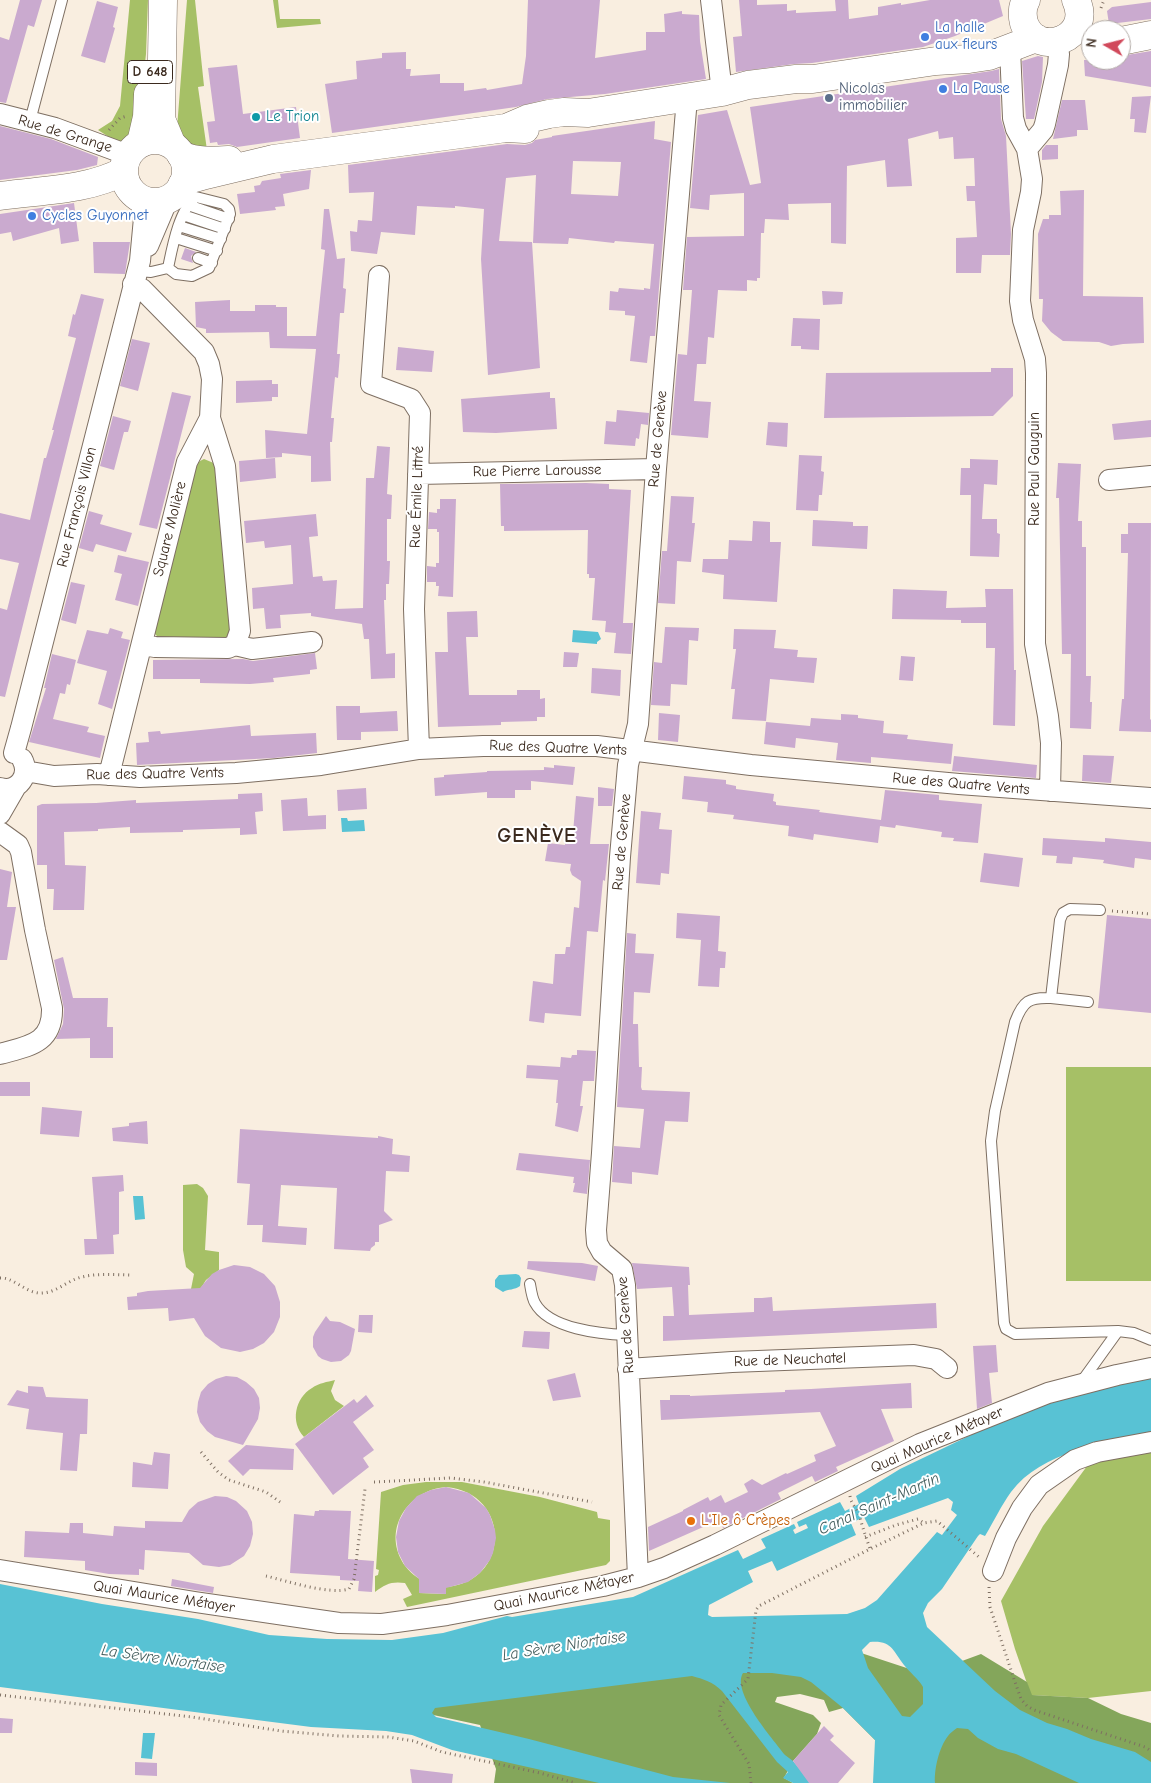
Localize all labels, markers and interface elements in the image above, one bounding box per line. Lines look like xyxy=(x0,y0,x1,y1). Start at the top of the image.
place label: La halle aux fleurs xyxy=(935,19,997,54)
north arrow xyxy=(1081,20,1131,70)
marker: La halle aux fleurs xyxy=(919,31,931,43)
text: N xyxy=(1083,37,1101,49)
road number: D 648 xyxy=(128,61,172,84)
place label: Nicolas immobilier xyxy=(839,80,907,115)
place label: La Pause xyxy=(953,80,1010,98)
marker: La Pause xyxy=(937,83,949,95)
marker: Nicolas immobilier xyxy=(823,92,835,104)
place label: Le Trion xyxy=(266,108,319,126)
street label: Rue de Grange xyxy=(16,111,114,157)
marker: Le Trion xyxy=(250,111,262,123)
place label: Cycles Guyonnet xyxy=(42,207,148,225)
marker: Cycles Guyonnet xyxy=(26,210,38,222)
street label: Rue de Genève xyxy=(645,390,671,488)
street label: Rue Paul Gauguin xyxy=(1026,412,1044,526)
street label: Rue François Villon xyxy=(53,445,101,569)
street label: Rue Émile Littré xyxy=(406,446,428,548)
street label: Rue Pierre Larousse xyxy=(472,461,602,481)
street label: Square Molière xyxy=(149,480,191,578)
street label: Rue des Quatre Vents xyxy=(489,737,627,759)
street label: Rue des Quatre Vents xyxy=(86,764,224,784)
street label: Rue des Quatre Vents xyxy=(892,769,1030,799)
street label: Rue de Genève xyxy=(609,793,635,891)
district label: GENÈVE xyxy=(497,824,577,848)
street label: Rue de Genève xyxy=(614,1276,638,1374)
street label: Rue de Neuchatel xyxy=(734,1349,846,1371)
street label: Quai Maurice Métayer xyxy=(868,1403,1006,1477)
water label: Canal Saint-Martin xyxy=(815,1469,943,1539)
place label: L'Ile ô Crèpes xyxy=(701,1512,790,1530)
marker: L'Ile ô Crèpes xyxy=(685,1515,697,1527)
street label: Quai Maurice Métayer xyxy=(492,1568,636,1616)
street label: Quai Maurice Métayer xyxy=(92,1577,236,1617)
water label: La Sèvre Niortaise xyxy=(501,1627,627,1665)
water label: La Sèvre Niortaise xyxy=(100,1641,226,1677)

